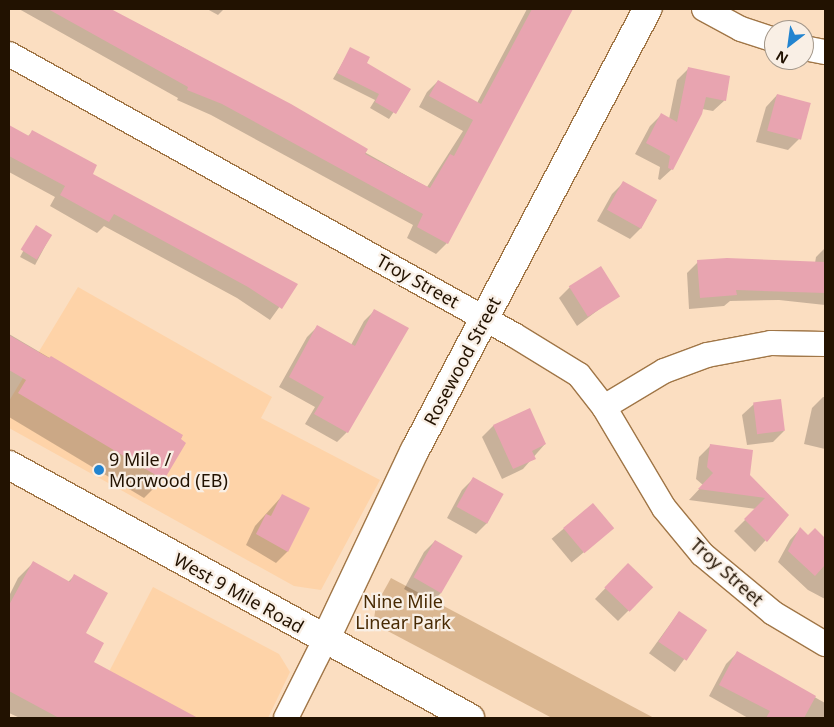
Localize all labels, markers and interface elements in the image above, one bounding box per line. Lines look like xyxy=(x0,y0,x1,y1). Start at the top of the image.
north arrow xyxy=(764,20,814,70)
text: N xyxy=(772,46,791,69)
street label: Troy Street xyxy=(373,250,463,312)
street label: Rosewood Street xyxy=(419,293,505,429)
place label: 9 Mile / Morwood (EB) xyxy=(109,449,228,492)
marker: 9 Mile / Morwood (EB) xyxy=(93,464,105,476)
street label: Troy Street xyxy=(686,534,768,610)
street label: West 9 Mile Road xyxy=(170,548,308,638)
park label: Nine Mile Linear Park xyxy=(355,591,451,634)

